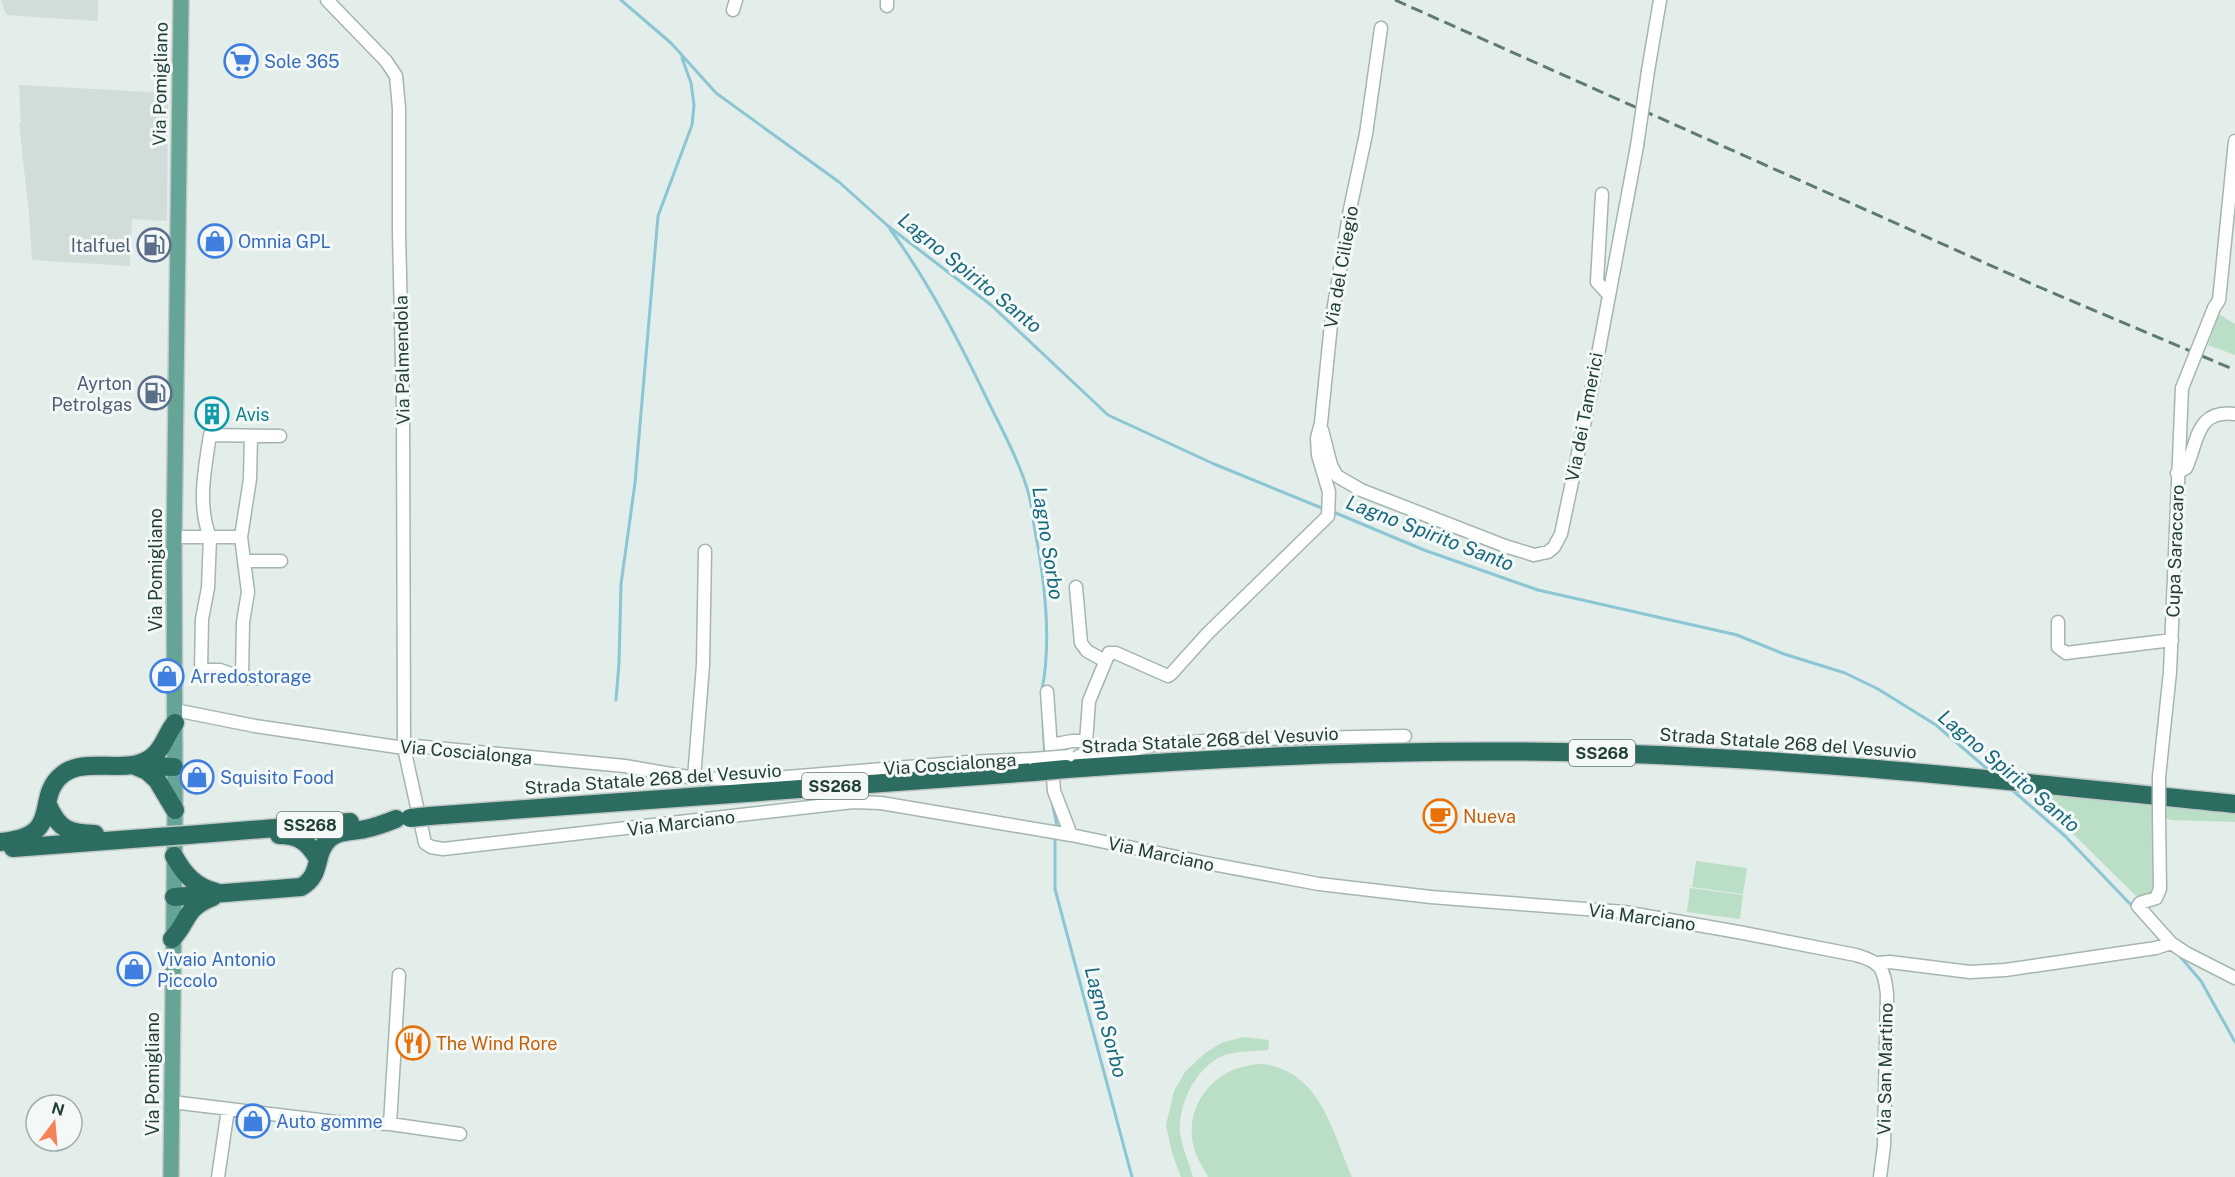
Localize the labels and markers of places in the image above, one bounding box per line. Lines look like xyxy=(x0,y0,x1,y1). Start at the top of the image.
supermarket icon: Sole 365 xyxy=(223,43,259,79)
place label: Sole 365 xyxy=(264,51,340,72)
shop icon: Omnia GPL xyxy=(197,223,233,259)
fuel station icon: Italfuel xyxy=(136,227,172,263)
place label: Omnia GPL xyxy=(238,231,331,252)
place label: Italfuel xyxy=(71,235,131,256)
place label: Ayrton Petrolgas xyxy=(51,373,132,415)
fuel station icon: Ayrton Petrolgas xyxy=(137,375,173,411)
building icon: Avis xyxy=(194,396,230,432)
place label: Avis xyxy=(235,404,269,425)
shop icon: Arredostorage xyxy=(149,658,185,694)
place label: Arredostorage xyxy=(190,666,311,687)
shop icon: Squisito Food xyxy=(179,759,215,795)
place label: Squisito Food xyxy=(220,767,334,788)
cafe icon: Nueva xyxy=(1422,798,1458,834)
place label: Nueva xyxy=(1463,806,1516,827)
place label: Vivaio Antonio Piccolo xyxy=(157,949,276,991)
shop icon: Vivaio Antonio Piccolo xyxy=(116,951,152,987)
restaurant icon: The Wind Rore xyxy=(395,1025,431,1061)
place label: The Wind Rore xyxy=(436,1033,557,1054)
shop icon: Auto gomme xyxy=(235,1103,271,1139)
place label: Auto gomme xyxy=(276,1111,383,1132)

